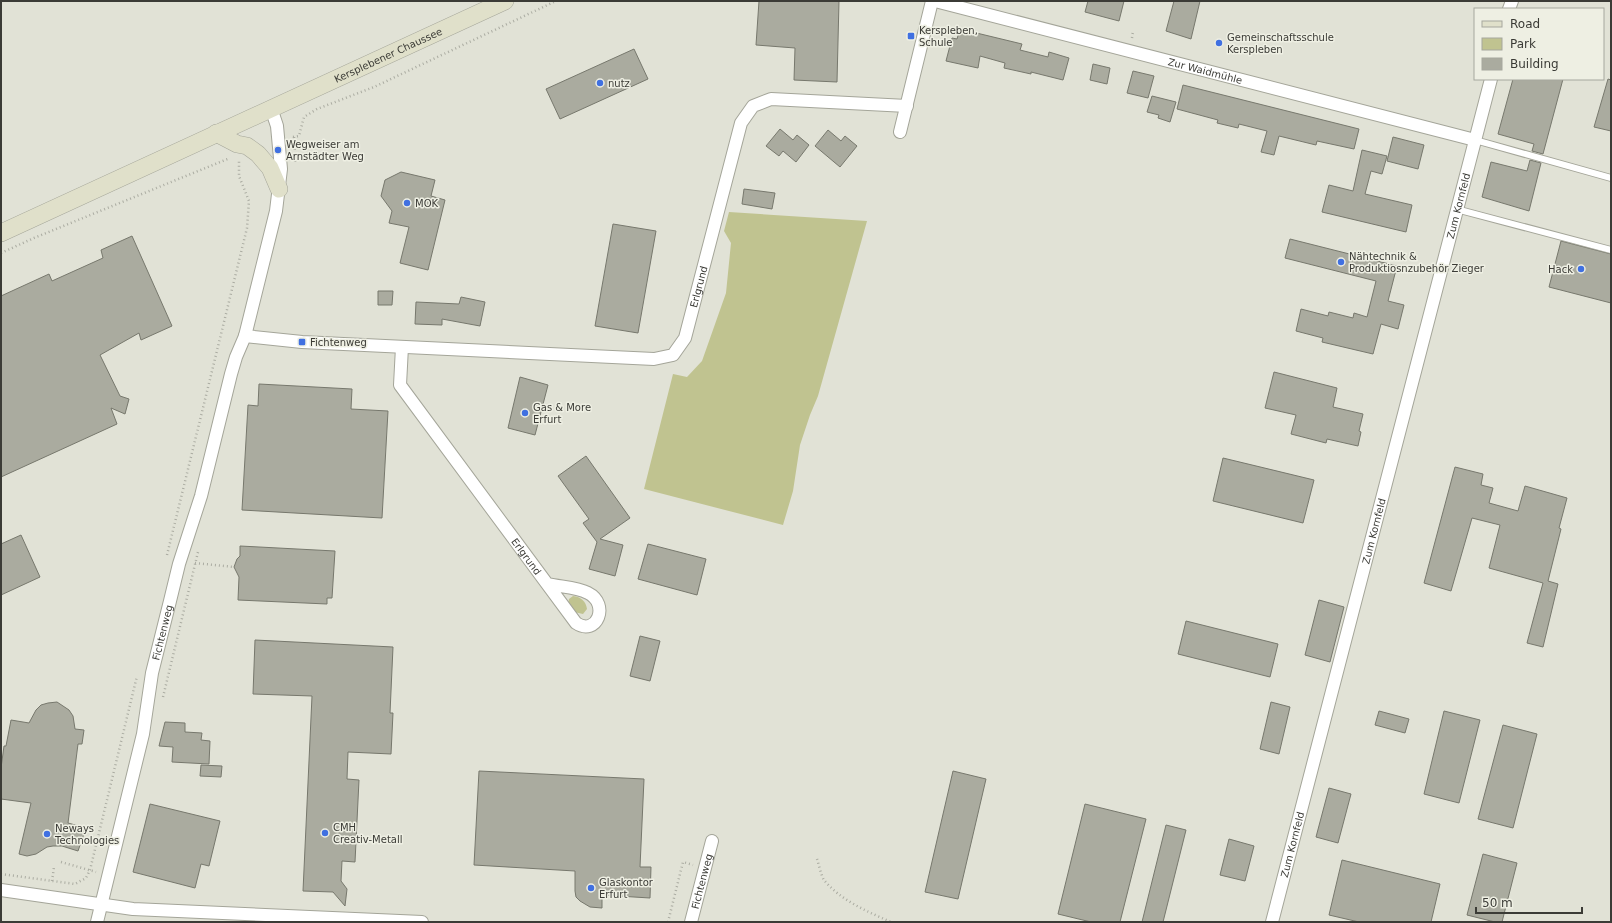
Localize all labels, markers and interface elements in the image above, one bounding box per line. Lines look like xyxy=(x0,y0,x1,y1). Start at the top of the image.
legend xyxy=(1474,8,1604,80)
text: Road xyxy=(1510,17,1540,31)
street label: Kersplebener Chaussee xyxy=(332,25,444,84)
place label: Kerspleben, Schule xyxy=(919,25,978,48)
marker: Kerspleben, Schule xyxy=(906,31,916,41)
place label: Gemeinschaftsschule Kerspleben xyxy=(1227,32,1334,55)
text: Park xyxy=(1510,37,1536,51)
marker: Gemeinschaftsschule Kerspleben xyxy=(1214,38,1224,48)
street label: Zur Waidmühle xyxy=(1167,56,1244,85)
text: Building xyxy=(1510,57,1559,71)
marker: nutz xyxy=(595,78,605,88)
place label: nutz xyxy=(608,78,630,89)
place label: Wegweiser am Arnstädter Weg xyxy=(286,139,364,162)
marker: Wegweiser am Arnstädter Weg xyxy=(273,145,283,155)
street label: Zum Kornfeld xyxy=(1444,172,1472,240)
marker: MOK xyxy=(402,198,412,208)
place label: MOK xyxy=(415,198,438,209)
place label: Nähtechnik & Produktiosnzubehör Zieger xyxy=(1349,251,1485,274)
marker: Nähtechnik & Produktiosnzubehör Zieger xyxy=(1336,257,1346,267)
place label: Hack xyxy=(1548,264,1573,275)
marker: Hack xyxy=(1576,264,1586,274)
street label: Erlgrund xyxy=(688,265,709,309)
marker: Fichtenweg xyxy=(297,337,307,347)
place label: Fichtenweg xyxy=(310,337,367,348)
place label: Gas & More Erfurt xyxy=(533,402,591,425)
marker: Gas & More Erfurt xyxy=(520,408,530,418)
street label: Zum Kornfeld xyxy=(1360,497,1387,565)
street label: Erlgrund xyxy=(509,536,544,577)
street label: Fichtenweg xyxy=(150,604,174,661)
street label: Zum Kornfeld xyxy=(1278,811,1306,879)
place label: CMH Creativ-Metall xyxy=(333,822,403,845)
place label: Neways Technologies xyxy=(54,823,119,846)
marker: CMH Creativ-Metall xyxy=(320,828,330,838)
marker: Neways Technologies xyxy=(42,829,52,839)
street label: Fichtenweg xyxy=(689,852,714,910)
place label: Glaskontor Erfurt xyxy=(599,877,654,900)
marker: Glaskontor Erfurt xyxy=(586,883,596,893)
scale bar xyxy=(1476,889,1582,915)
text: 50 m xyxy=(1482,896,1513,910)

